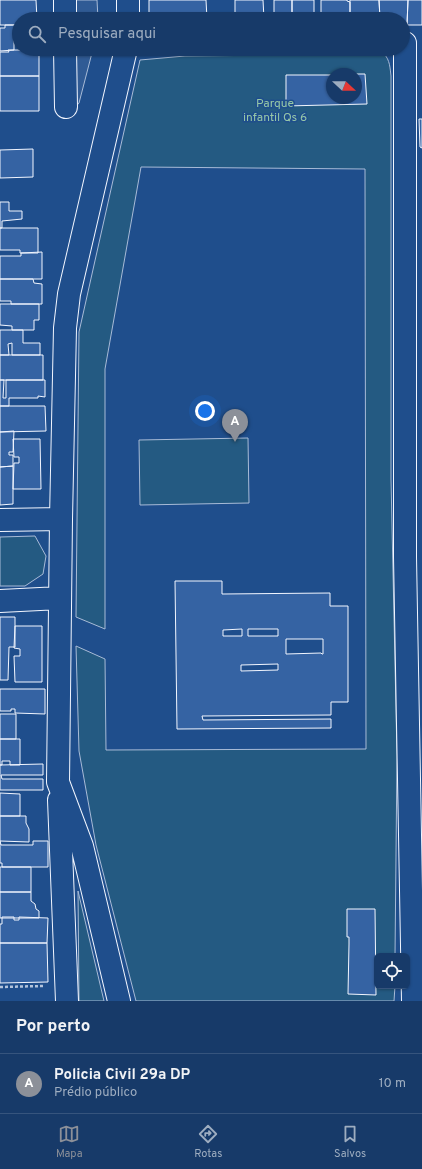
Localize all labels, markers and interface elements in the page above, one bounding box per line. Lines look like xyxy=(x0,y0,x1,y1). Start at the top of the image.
search box xyxy=(12,12,410,56)
icon: search xyxy=(26,23,48,45)
text: Pesquisar aqui xyxy=(58,25,156,44)
north arrow xyxy=(326,68,362,104)
park label: Parque infantil Qs 6 xyxy=(243,96,307,126)
your location xyxy=(195,401,215,421)
pin: A xyxy=(222,409,248,442)
map controls xyxy=(374,953,410,989)
button: locate xyxy=(374,953,410,989)
text: Por perto xyxy=(16,1016,90,1038)
text: Policia Civil 29a DP xyxy=(54,1066,190,1085)
text: A xyxy=(24,1076,34,1092)
text: 10 m xyxy=(379,1076,406,1092)
text: Prédio público xyxy=(54,1085,137,1101)
tab: Mapa xyxy=(56,1123,82,1161)
tab: Rotas xyxy=(194,1123,222,1161)
tab: Salvos xyxy=(334,1123,366,1161)

